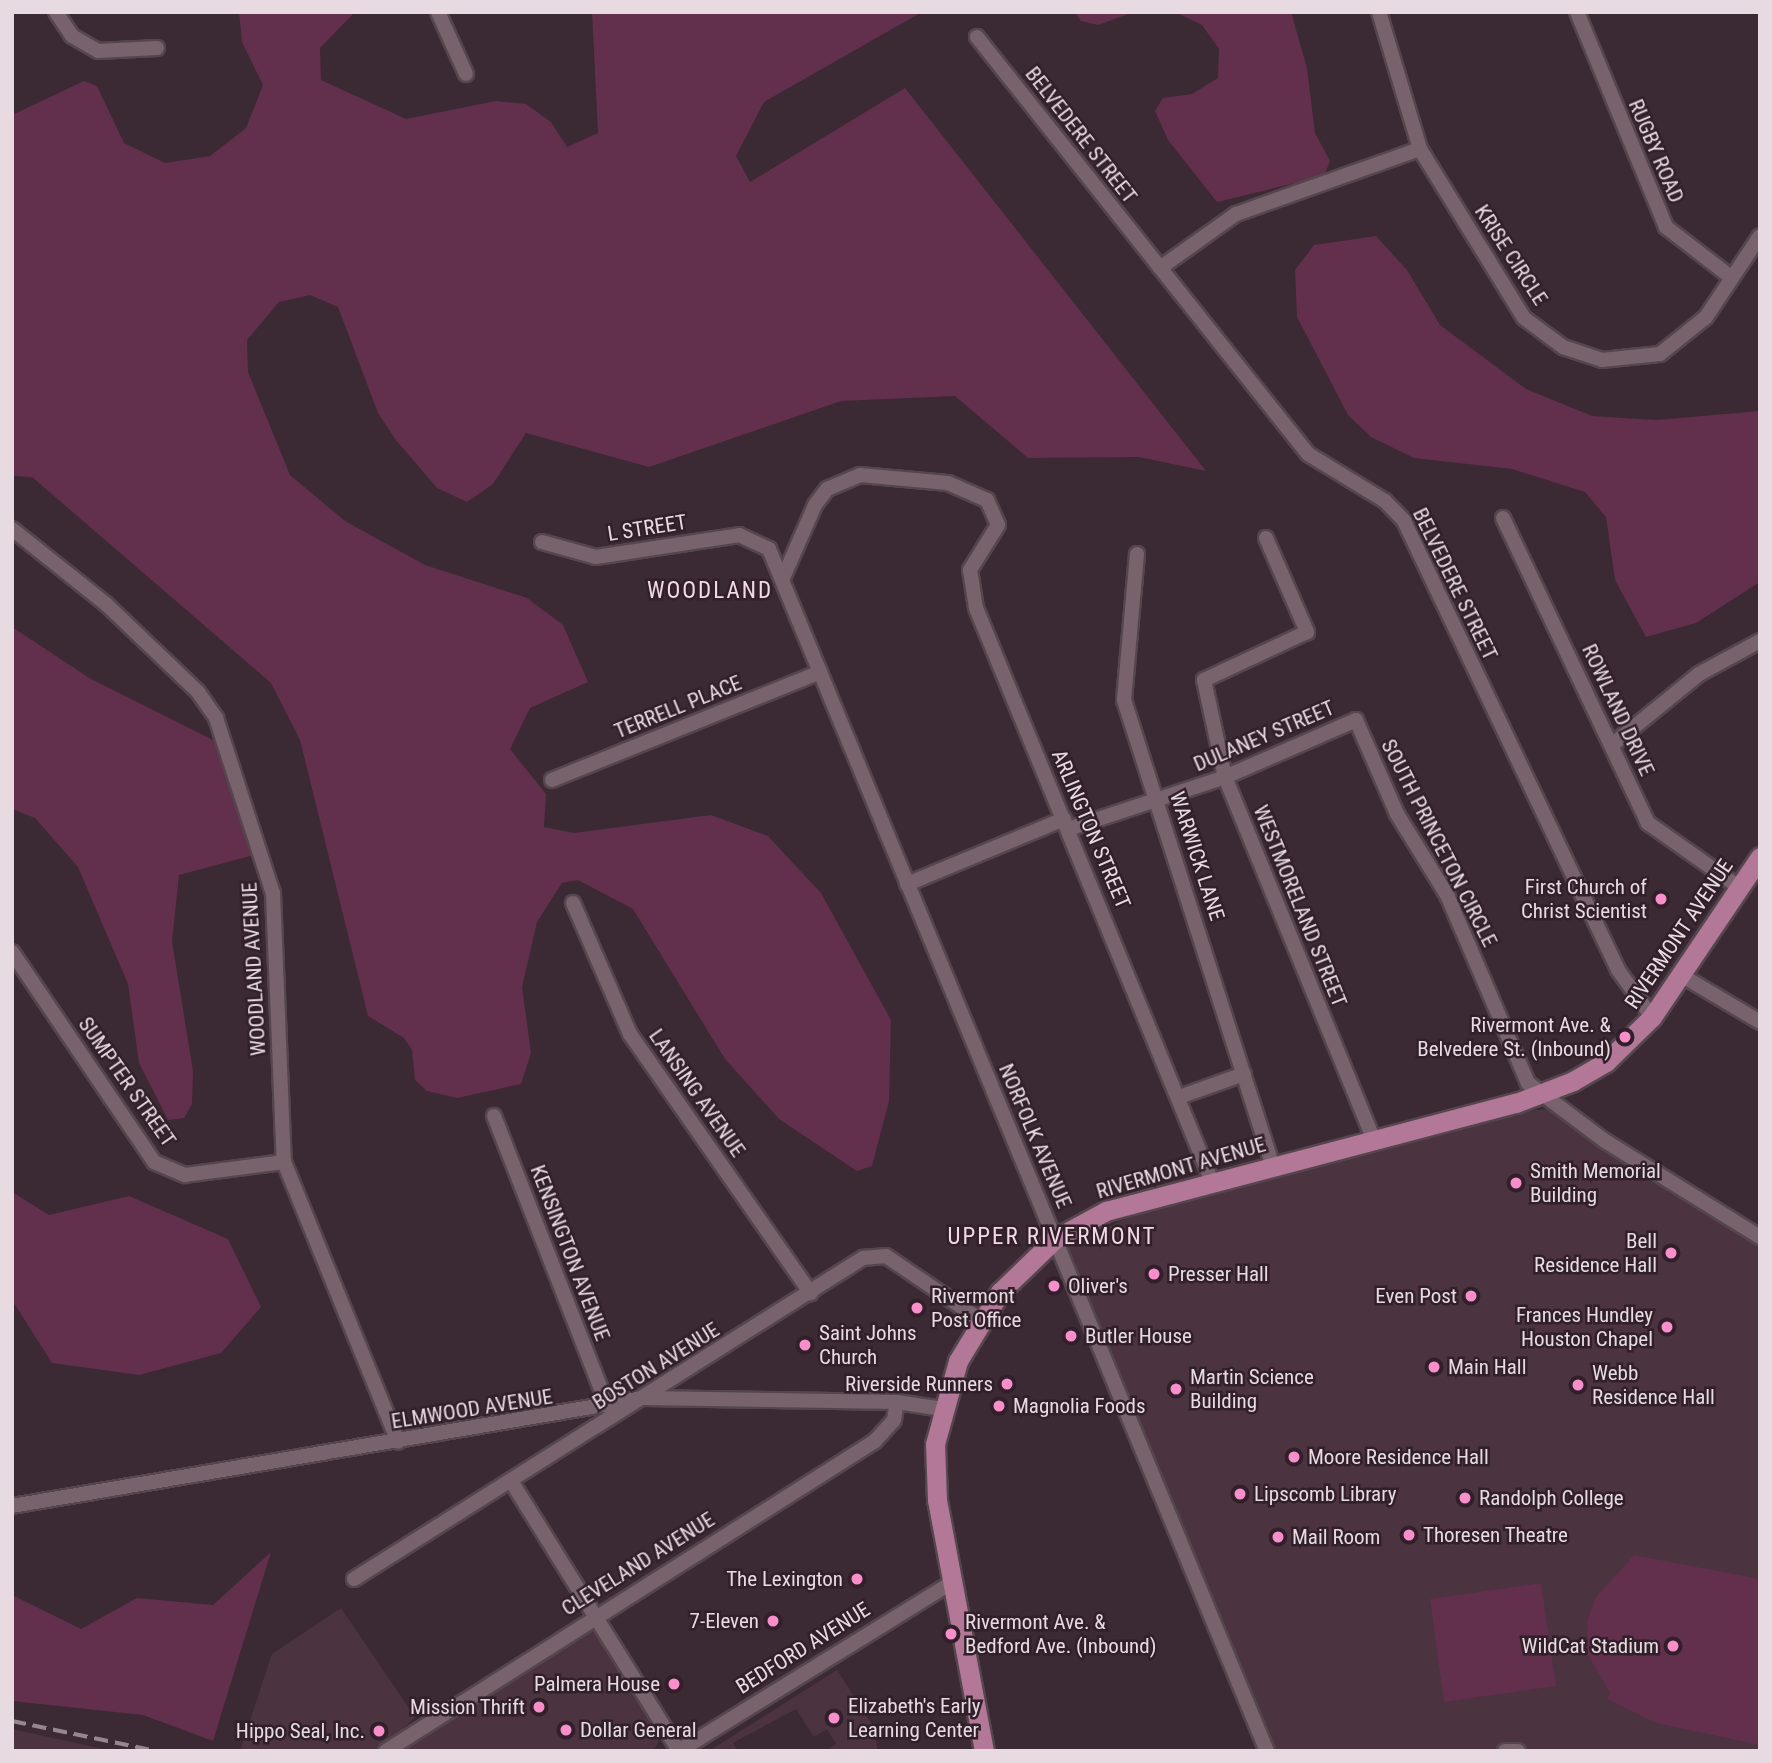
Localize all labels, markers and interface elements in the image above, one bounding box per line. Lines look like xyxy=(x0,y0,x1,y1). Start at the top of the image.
street label: BELVEDERE STREET xyxy=(1020,62,1142,208)
street label: RUGBY ROAD xyxy=(1623,96,1689,206)
street label: KRISE CIRCLE xyxy=(1469,200,1553,310)
street label: BELVEDERE STREET xyxy=(1407,504,1503,664)
street label: L STREET xyxy=(606,509,688,547)
district label: WOODLAND xyxy=(648,577,772,605)
street label: ROWLAND DRIVE xyxy=(1576,640,1660,780)
street label: TERRELL PLACE xyxy=(611,670,745,744)
street label: DULANEY STREET xyxy=(1190,695,1338,777)
street label: SOUTH PRINCETON CIRCLE xyxy=(1376,735,1502,951)
street label: ARLINGTON STREET xyxy=(1046,746,1136,912)
street label: WARWICK LANE xyxy=(1164,788,1230,924)
street label: WESTMORELAND STREET xyxy=(1248,801,1352,1011)
street label: RIVERMONT AVENUE xyxy=(1620,854,1738,1014)
place label: First Church of Christ Scientist xyxy=(1521,874,1647,924)
street label: WOODLAND AVENUE xyxy=(237,881,271,1057)
marker: First Church of Christ Scientist xyxy=(1653,891,1669,907)
street label: SUMPTER STREET xyxy=(73,1012,181,1152)
place label: Rivermont Ave. & Belvedere St. (Inbound) xyxy=(1417,1012,1611,1062)
street label: LANSING AVENUE xyxy=(644,1024,750,1162)
marker: Rivermont Ave. & Belvedere St. (Inbound) xyxy=(1617,1029,1633,1045)
street label: NORFOLK AVENUE xyxy=(993,1060,1077,1212)
street label: RIVERMONT AVENUE xyxy=(1093,1132,1269,1204)
place label: Smith Memorial Building xyxy=(1530,1158,1661,1208)
street label: KENSINGTON AVENUE xyxy=(525,1162,615,1344)
marker: Smith Memorial Building xyxy=(1508,1175,1524,1191)
district label: UPPER RIVERMONT xyxy=(949,1223,1155,1251)
place label: Bell Residence Hall xyxy=(1534,1228,1657,1278)
marker: Bell Residence Hall xyxy=(1663,1245,1679,1261)
place label: Presser Hall xyxy=(1168,1261,1269,1287)
marker: Presser Hall xyxy=(1146,1266,1162,1282)
place label: Oliver's xyxy=(1068,1273,1128,1299)
marker: Oliver's xyxy=(1046,1278,1062,1294)
place label: Rivermont Post Office xyxy=(931,1283,1021,1333)
place label: Even Post xyxy=(1375,1283,1457,1309)
marker: Even Post xyxy=(1463,1288,1479,1304)
marker: Rivermont Post Office xyxy=(909,1300,925,1316)
place label: Frances Hundley Houston Chapel xyxy=(1516,1302,1653,1352)
street label: BOSTON AVENUE xyxy=(588,1317,724,1415)
marker: Frances Hundley Houston Chapel xyxy=(1659,1319,1675,1335)
place label: Saint Johns Church xyxy=(819,1320,917,1370)
place label: Butler House xyxy=(1085,1323,1192,1349)
marker: Butler House xyxy=(1063,1328,1079,1344)
marker: Saint Johns Church xyxy=(797,1337,813,1353)
place label: Main Hall xyxy=(1448,1354,1526,1380)
marker: Main Hall xyxy=(1426,1359,1442,1375)
place label: Webb Residence Hall xyxy=(1592,1360,1715,1410)
place label: Martin Science Building xyxy=(1190,1364,1314,1414)
place label: Riverside Runners xyxy=(845,1371,993,1397)
marker: Riverside Runners xyxy=(999,1376,1015,1392)
marker: Webb Residence Hall xyxy=(1570,1377,1586,1393)
marker: Martin Science Building xyxy=(1168,1381,1184,1397)
street label: ELMWOOD AVENUE xyxy=(390,1384,554,1434)
place label: Magnolia Foods xyxy=(1013,1393,1145,1419)
marker: Magnolia Foods xyxy=(991,1398,1007,1414)
place label: Moore Residence Hall xyxy=(1308,1444,1489,1470)
marker: Moore Residence Hall xyxy=(1286,1449,1302,1465)
place label: Lipscomb Library xyxy=(1254,1481,1397,1507)
place label: Randolph College xyxy=(1479,1485,1624,1511)
marker: Lipscomb Library xyxy=(1232,1486,1248,1502)
marker: Randolph College xyxy=(1457,1490,1473,1506)
street label: CLEVELAND AVENUE xyxy=(557,1507,719,1621)
place label: Thoresen Theatre xyxy=(1423,1522,1568,1548)
place label: Mail Room xyxy=(1292,1524,1380,1550)
marker: Thoresen Theatre xyxy=(1401,1527,1417,1543)
marker: Mail Room xyxy=(1270,1529,1286,1545)
place label: The Lexington xyxy=(726,1566,843,1592)
marker: The Lexington xyxy=(849,1571,865,1587)
street label: BEDFORD AVENUE xyxy=(731,1597,875,1699)
place label: 7-Eleven xyxy=(690,1608,759,1634)
place label: Rivermont Ave. & Bedford Ave. (Inbound) xyxy=(965,1609,1156,1659)
marker: 7-Eleven xyxy=(765,1613,781,1629)
marker: Rivermont Ave. & Bedford Ave. (Inbound) xyxy=(943,1626,959,1642)
place label: WildCat Stadium xyxy=(1522,1633,1659,1659)
marker: WildCat Stadium xyxy=(1665,1638,1681,1654)
place label: Palmera House xyxy=(534,1671,660,1697)
marker: Palmera House xyxy=(666,1676,682,1692)
place label: Elizabeth's Early Learning Center xyxy=(848,1693,981,1743)
place label: Mission Thrift xyxy=(410,1694,525,1720)
marker: Mission Thrift xyxy=(531,1699,547,1715)
marker: Elizabeth's Early Learning Center xyxy=(826,1710,842,1726)
place label: Dollar General xyxy=(580,1717,697,1743)
place label: Hippo Seal, Inc. xyxy=(236,1718,365,1744)
marker: Dollar General xyxy=(558,1722,574,1738)
marker: Hippo Seal, Inc. xyxy=(371,1723,387,1739)

